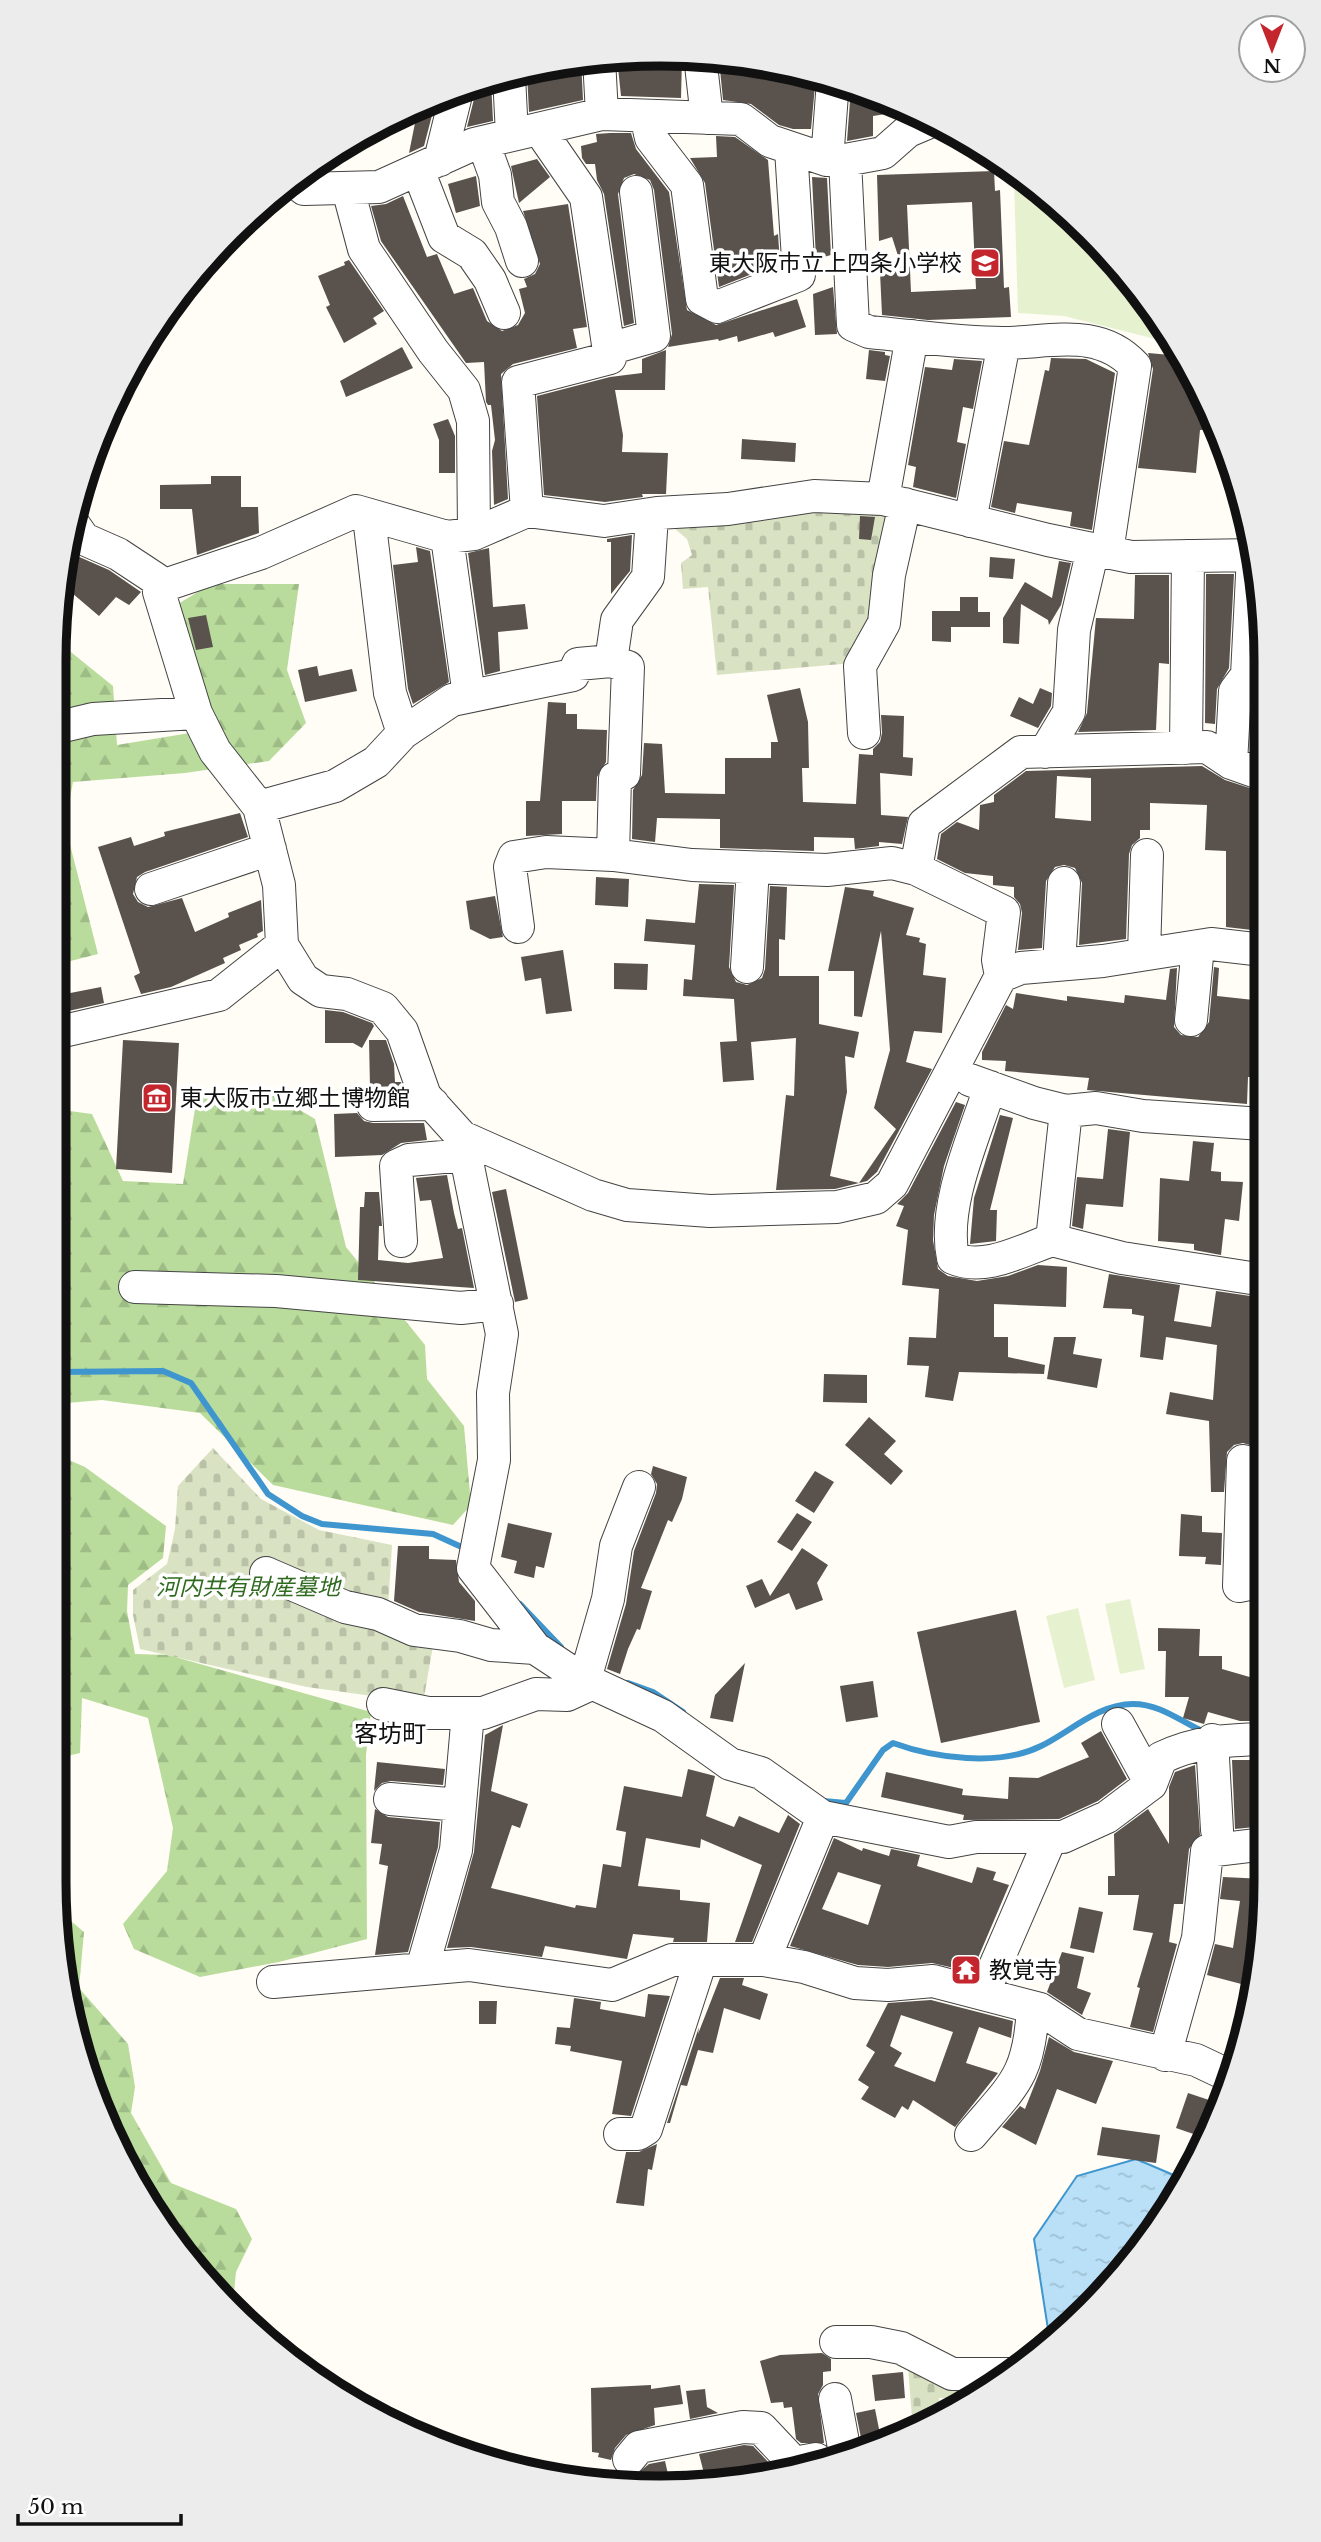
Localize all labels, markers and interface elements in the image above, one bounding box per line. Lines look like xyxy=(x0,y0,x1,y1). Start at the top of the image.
north arrow xyxy=(1237,14,1307,84)
text: N xyxy=(1263,54,1281,77)
school or university icon: 東大阪市立上四条小学校 xyxy=(968,246,1002,280)
place label: 東大阪市立上四条小学校 xyxy=(709,249,962,277)
museum icon: 東大阪市立郷土博物館 xyxy=(140,1081,174,1115)
place label: 東大阪市立郷土博物館 xyxy=(180,1084,410,1112)
park label: 河内共有財産墓地 xyxy=(156,1573,342,1601)
district label: 客坊町 xyxy=(354,1719,426,1748)
temple icon: 教覚寺 xyxy=(949,1953,983,1987)
place label: 教覚寺 xyxy=(989,1956,1058,1984)
scale bar xyxy=(18,2482,180,2526)
text: 50 m xyxy=(28,2494,84,2520)

